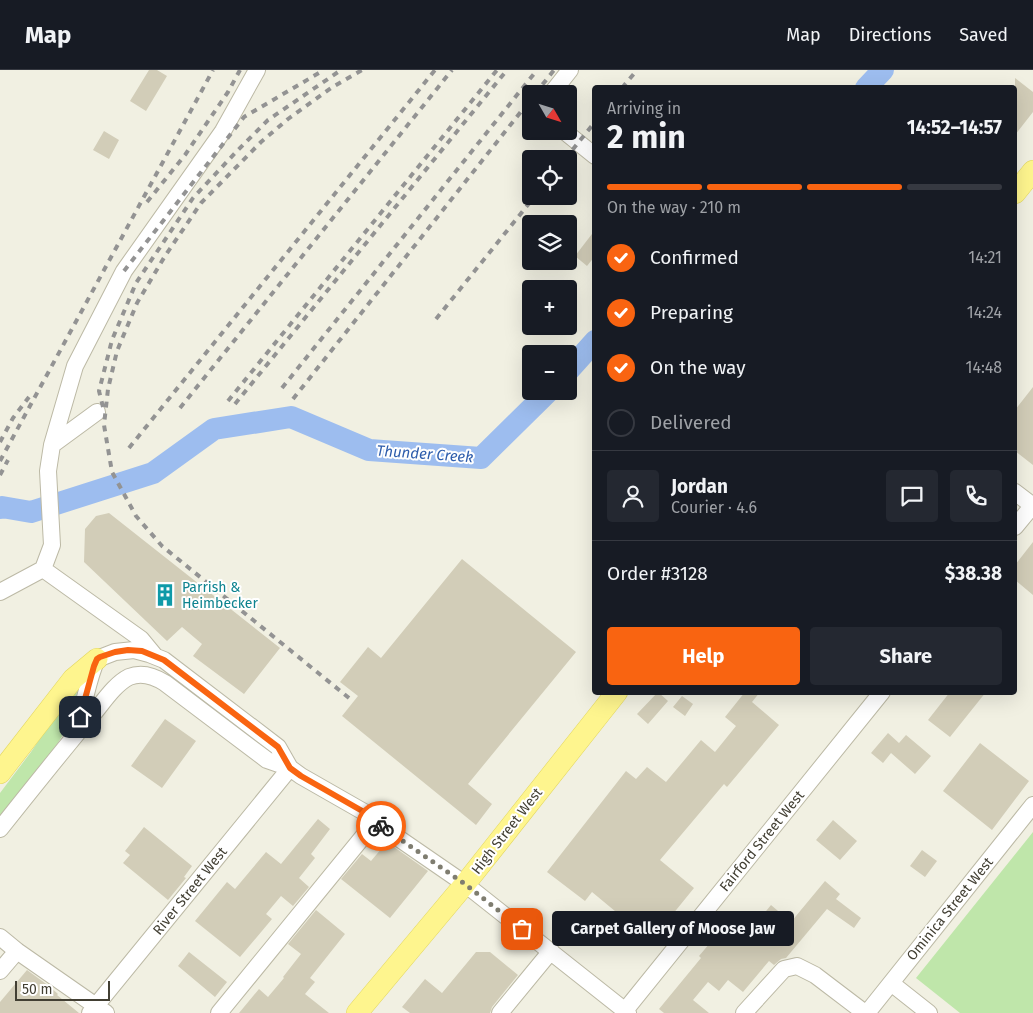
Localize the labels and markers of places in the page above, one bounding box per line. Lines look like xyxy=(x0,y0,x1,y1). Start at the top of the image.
place label: Parrish & Heimbecker xyxy=(182,579,258,612)
building icon: Parrish & Heimbecker xyxy=(152,582,178,608)
pin xyxy=(59,696,101,738)
pin xyxy=(501,908,543,950)
callout: Carpet Gallery of Moose Jaw xyxy=(552,912,794,946)

